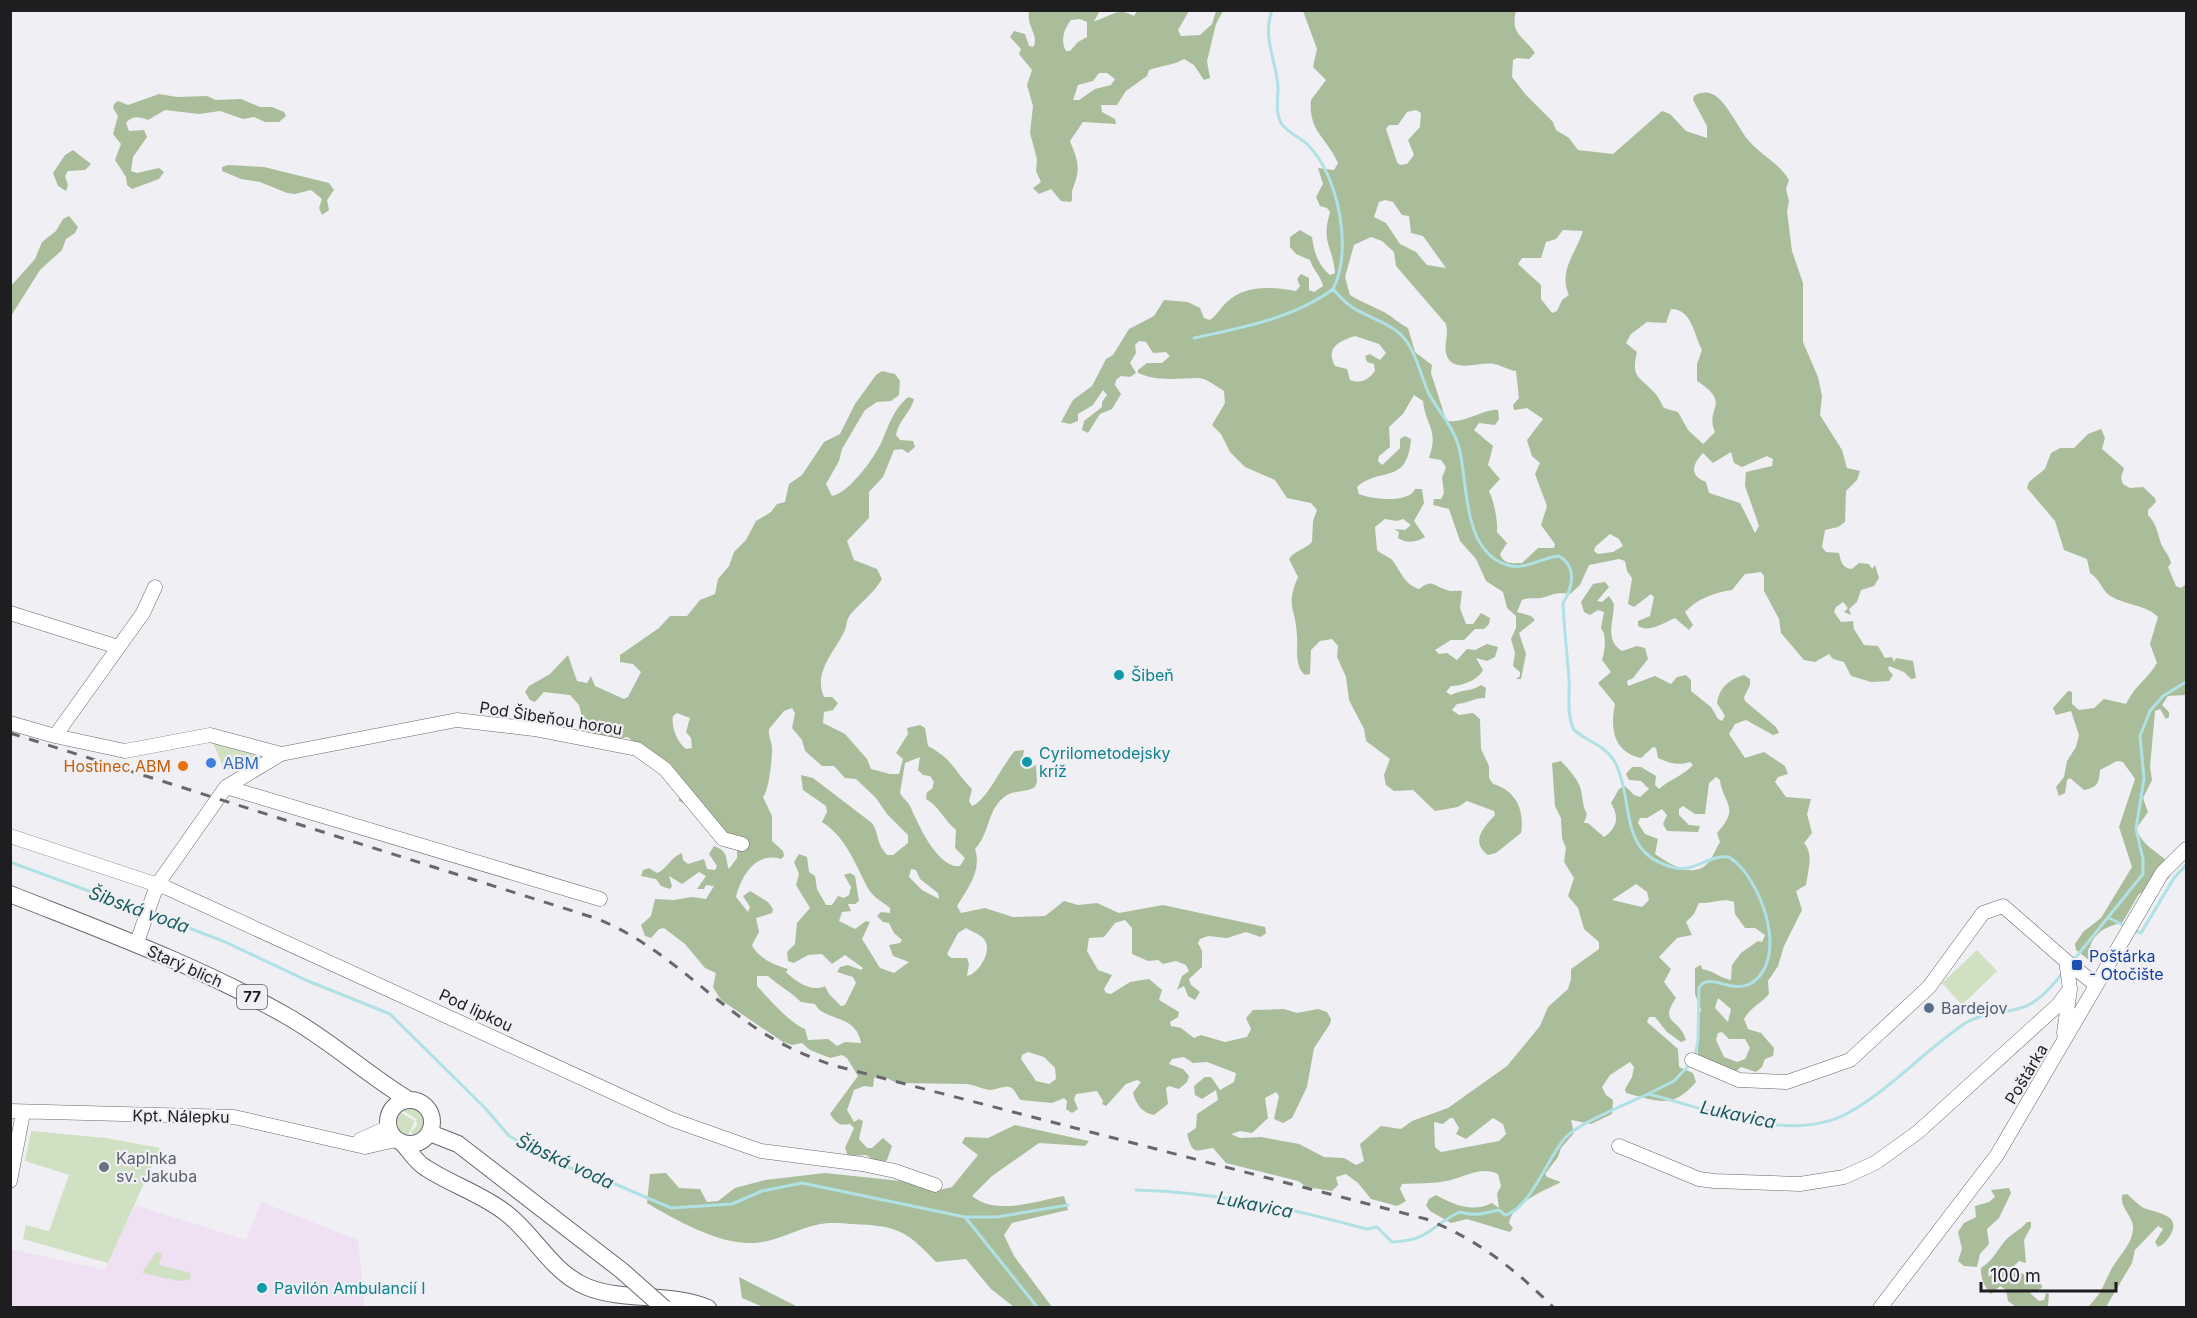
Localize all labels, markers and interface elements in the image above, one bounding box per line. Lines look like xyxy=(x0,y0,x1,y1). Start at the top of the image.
place label: Šibeň xyxy=(1131,665,1174,685)
marker: Šibeň xyxy=(1112,668,1126,682)
street label: Pod Šibeňou horou xyxy=(478,697,624,739)
place label: Cyrilometodejsky kríž xyxy=(1039,743,1171,781)
place label: ABM xyxy=(223,753,259,773)
marker: Cyrilometodejsky kríž xyxy=(1020,755,1034,769)
place label: Hostinec ABM xyxy=(64,756,171,776)
marker: ABM xyxy=(204,756,218,770)
marker: Hostinec ABM xyxy=(176,759,190,773)
water label: Šibská voda xyxy=(86,881,192,937)
street label: Starý blich xyxy=(144,940,226,992)
place label: Poštárka - Otočište xyxy=(2089,946,2164,984)
marker: Poštárka - Otočište xyxy=(2070,958,2084,972)
street label: Pod lipkou xyxy=(436,984,516,1036)
road number: 77 xyxy=(237,985,267,1009)
place label: Bardejov xyxy=(1941,998,2007,1018)
marker: Bardejov xyxy=(1922,1001,1936,1015)
street label: Poštárka xyxy=(2000,1040,2052,1108)
water label: Lukavica xyxy=(1698,1096,1778,1133)
street label: Kpt. Nálepku xyxy=(132,1105,230,1127)
water label: Šibská voda xyxy=(513,1129,618,1193)
place label: Kaplnka sv. Jakuba xyxy=(116,1148,197,1186)
marker: Kaplnka sv. Jakuba xyxy=(97,1160,111,1174)
water label: Lukavica xyxy=(1215,1187,1295,1222)
scale bar xyxy=(1981,1255,2116,1293)
text: 100 m xyxy=(1990,1265,2041,1286)
place label: Pavilón Ambulancií I xyxy=(274,1278,426,1298)
marker: Pavilón Ambulancií I xyxy=(255,1281,269,1295)

